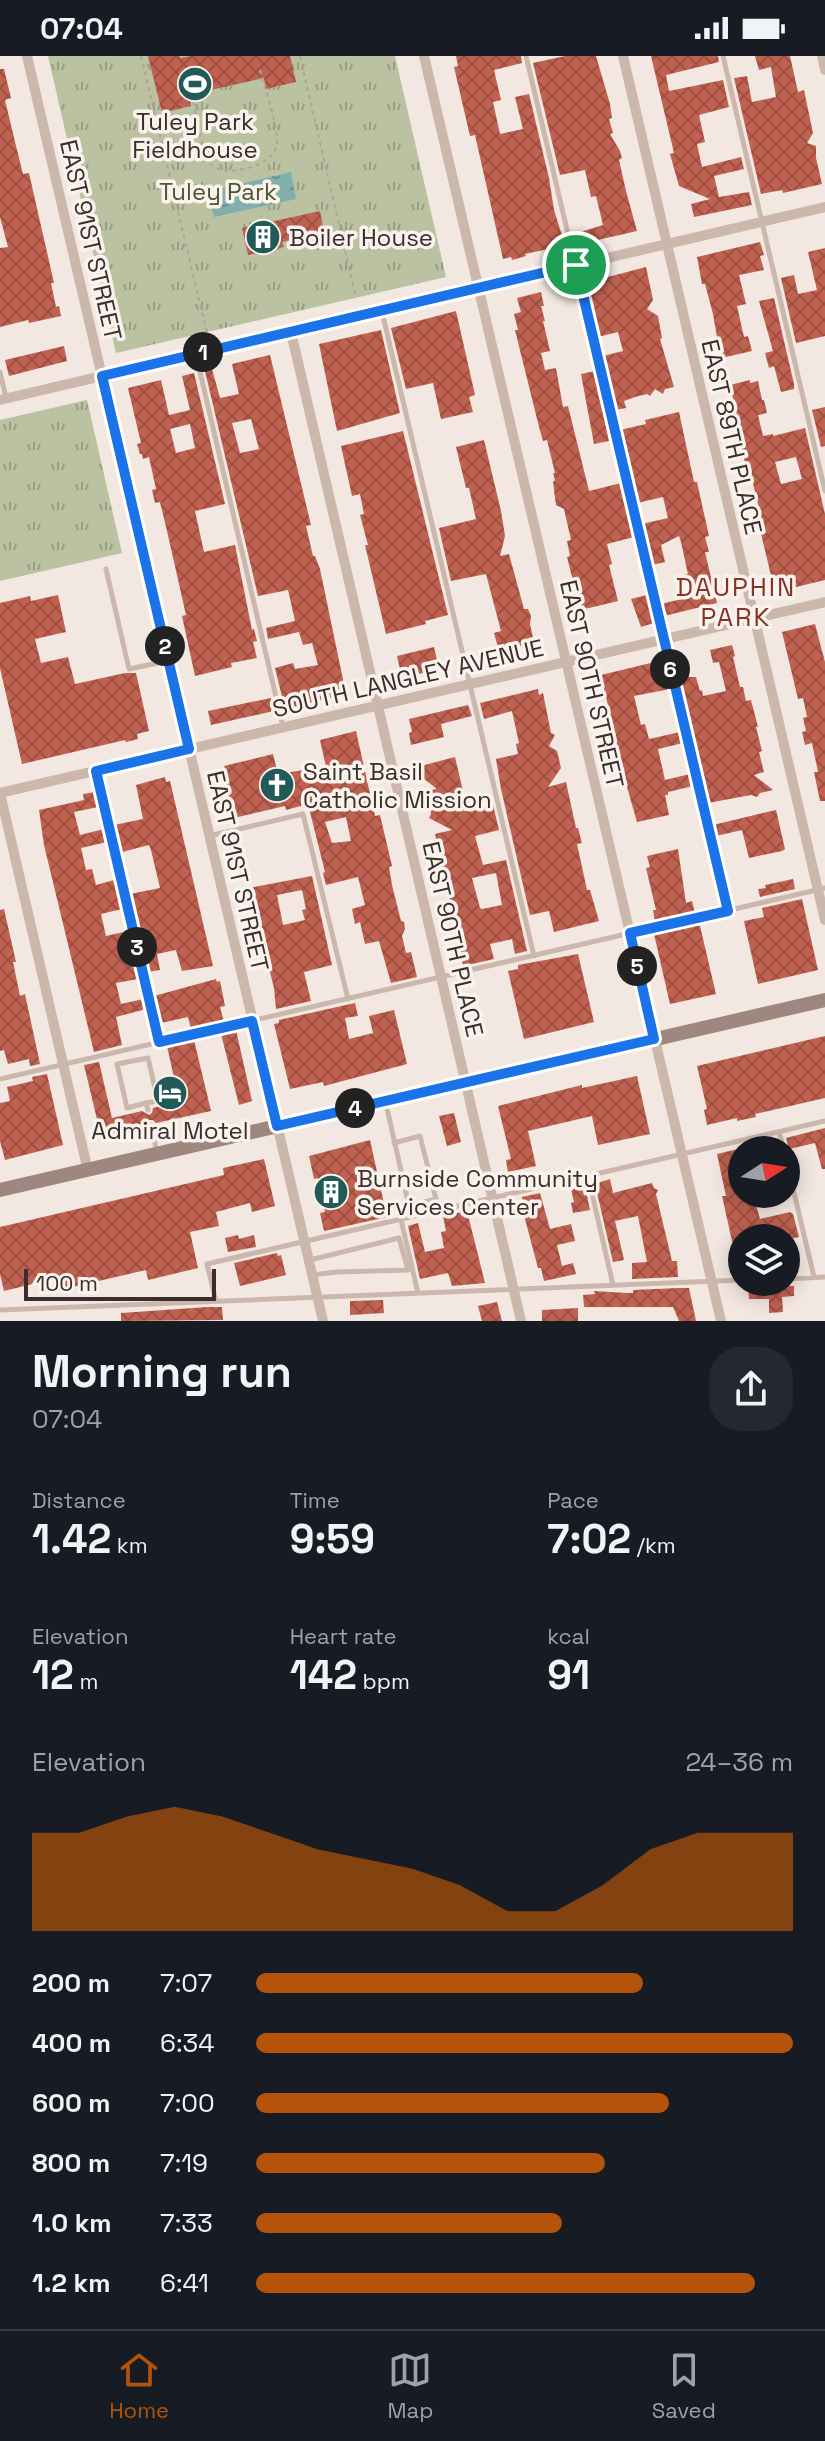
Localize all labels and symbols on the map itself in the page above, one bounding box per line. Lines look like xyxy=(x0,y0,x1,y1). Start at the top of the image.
sports icon: Tuley Park Fieldhouse xyxy=(176,65,214,103)
place label: Tuley Park Fieldhouse xyxy=(132,106,258,165)
street label: EAST 91ST STREET xyxy=(53,137,129,343)
park label: Tuley Park xyxy=(159,176,277,207)
building icon: Boiler House xyxy=(244,218,282,256)
place label: Boiler House xyxy=(289,222,433,253)
pin xyxy=(542,231,610,299)
pin: 1 xyxy=(183,332,223,372)
street label: EAST 89TH PLACE xyxy=(694,336,770,538)
district label: DAUPHIN PARK xyxy=(676,570,796,634)
street label: EAST 90TH STREET xyxy=(553,577,631,791)
pin: 2 xyxy=(145,626,185,666)
street label: SOUTH LANGLEY AVENUE xyxy=(269,632,547,724)
pin: 6 xyxy=(650,649,690,689)
place label: Saint Basil Catholic Mission xyxy=(303,756,492,815)
church icon: Saint Basil Catholic Mission xyxy=(258,766,296,804)
street label: EAST 91ST STREET xyxy=(200,768,276,974)
street label: EAST 90TH PLACE xyxy=(415,838,491,1040)
pin: 3 xyxy=(117,927,157,967)
pin: 5 xyxy=(617,946,657,986)
hotel icon: Admiral Motel xyxy=(151,1074,189,1112)
pin: 4 xyxy=(335,1088,375,1128)
place label: Admiral Motel xyxy=(91,1115,249,1146)
north arrow xyxy=(728,1136,800,1208)
place label: Burnside Community Services Center xyxy=(357,1163,598,1222)
building icon: Burnside Community Services Center xyxy=(312,1173,350,1211)
scale bar xyxy=(24,1265,216,1301)

